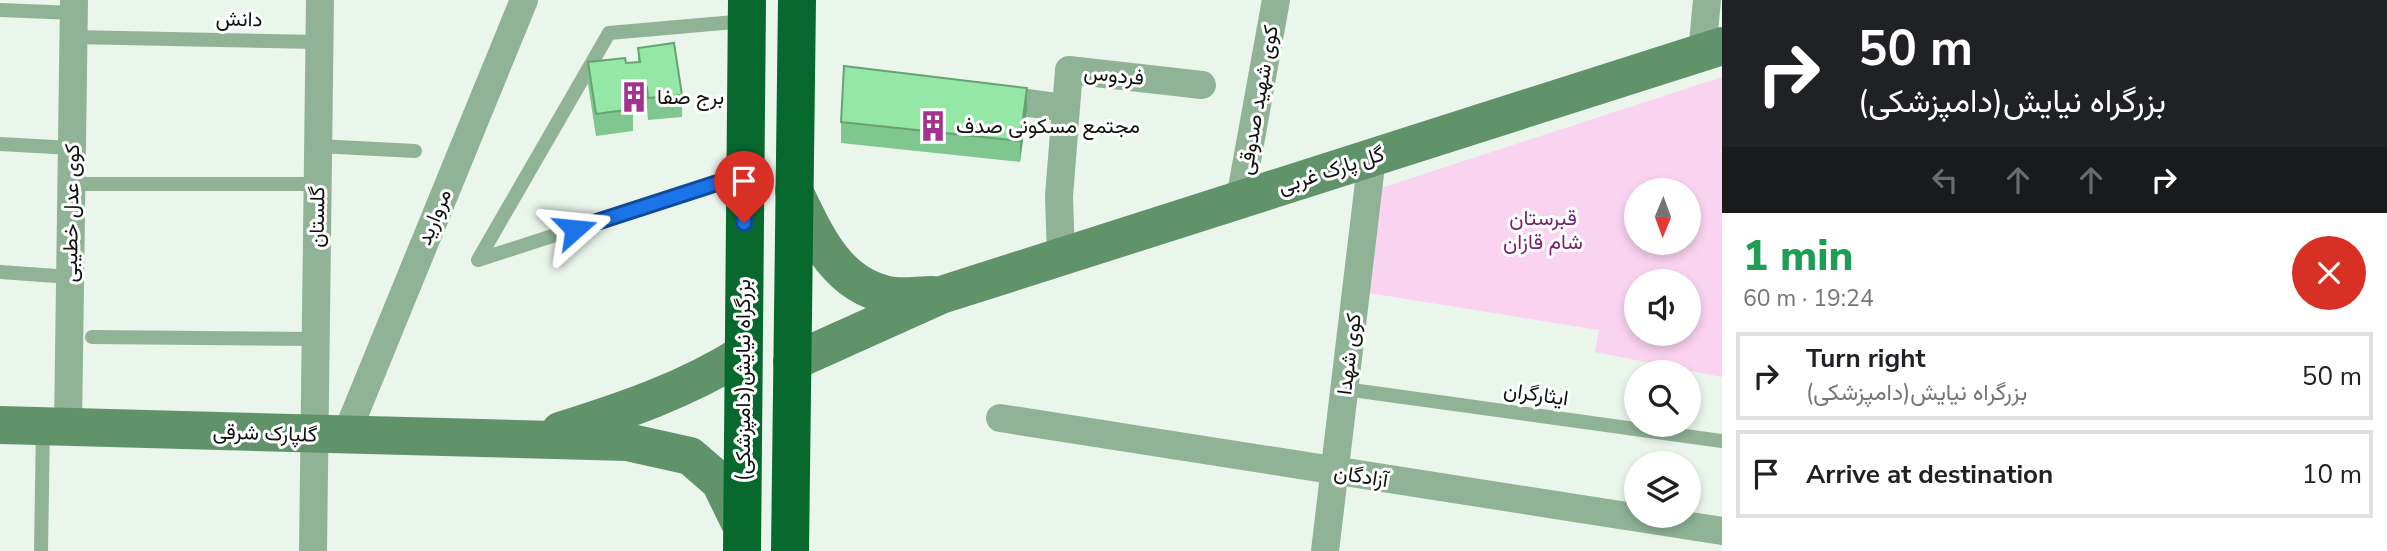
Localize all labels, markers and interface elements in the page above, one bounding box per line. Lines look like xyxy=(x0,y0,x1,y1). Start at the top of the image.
street label: دانش xyxy=(215,5,263,33)
text: 50 m xyxy=(1858,15,1973,82)
street label: کوی شهید صدوقی xyxy=(1231,23,1285,177)
icon: right xyxy=(1743,28,1834,119)
street label: فردوس xyxy=(1083,58,1145,92)
building icon: برج صفا xyxy=(617,80,651,114)
text: بزرگراه نیایش(دامپزشکی) xyxy=(1858,80,2166,123)
place label: برج صفا xyxy=(657,83,724,111)
building icon: مجتمع مسکونی صدف xyxy=(916,109,950,143)
place label: مجتمع مسکونی صدف xyxy=(956,112,1140,140)
street label: گل پارک غربی xyxy=(1274,140,1388,200)
street label: کوی عدل خطیبی xyxy=(56,143,86,283)
pin xyxy=(714,151,774,223)
icon: left xyxy=(1926,161,1964,199)
icon: ahead xyxy=(1999,161,2037,199)
icon: ahead xyxy=(2072,161,2110,199)
icon: right xyxy=(2145,161,2183,199)
icon: arrive xyxy=(725,162,763,200)
north arrow xyxy=(1624,178,1701,256)
map controls xyxy=(1624,178,1701,528)
street label: مروارید xyxy=(410,185,458,249)
street label: گلستان xyxy=(302,186,332,248)
position arrow xyxy=(538,192,612,266)
park label: قبرستان شام قازان xyxy=(1503,204,1583,256)
text: 1 min xyxy=(1743,228,1853,285)
button: close xyxy=(2292,236,2366,310)
button: sound xyxy=(1624,269,1701,346)
street label: بزرگراه نیایش(دامپزشکی) xyxy=(729,279,757,481)
text: 60 m · 19:24 xyxy=(1743,283,1874,314)
street label: کوی شهدا xyxy=(1330,312,1368,396)
text: Turn right xyxy=(1806,341,1925,376)
icon: right xyxy=(1747,357,1785,395)
text: 50 m xyxy=(2302,359,2362,394)
button: search xyxy=(1624,360,1701,437)
street label: ایثارگران xyxy=(1502,376,1570,412)
text: بزرگراه نیایش(دامپزشکی) xyxy=(1806,377,2027,408)
street label: گلپارک شرقی xyxy=(212,417,318,449)
button: layers xyxy=(1624,451,1701,528)
icon: arrive xyxy=(1747,455,1785,493)
text: Arrive at destination xyxy=(1806,457,2053,492)
text: 10 m xyxy=(2302,457,2362,492)
street label: آزادگان xyxy=(1332,458,1392,494)

